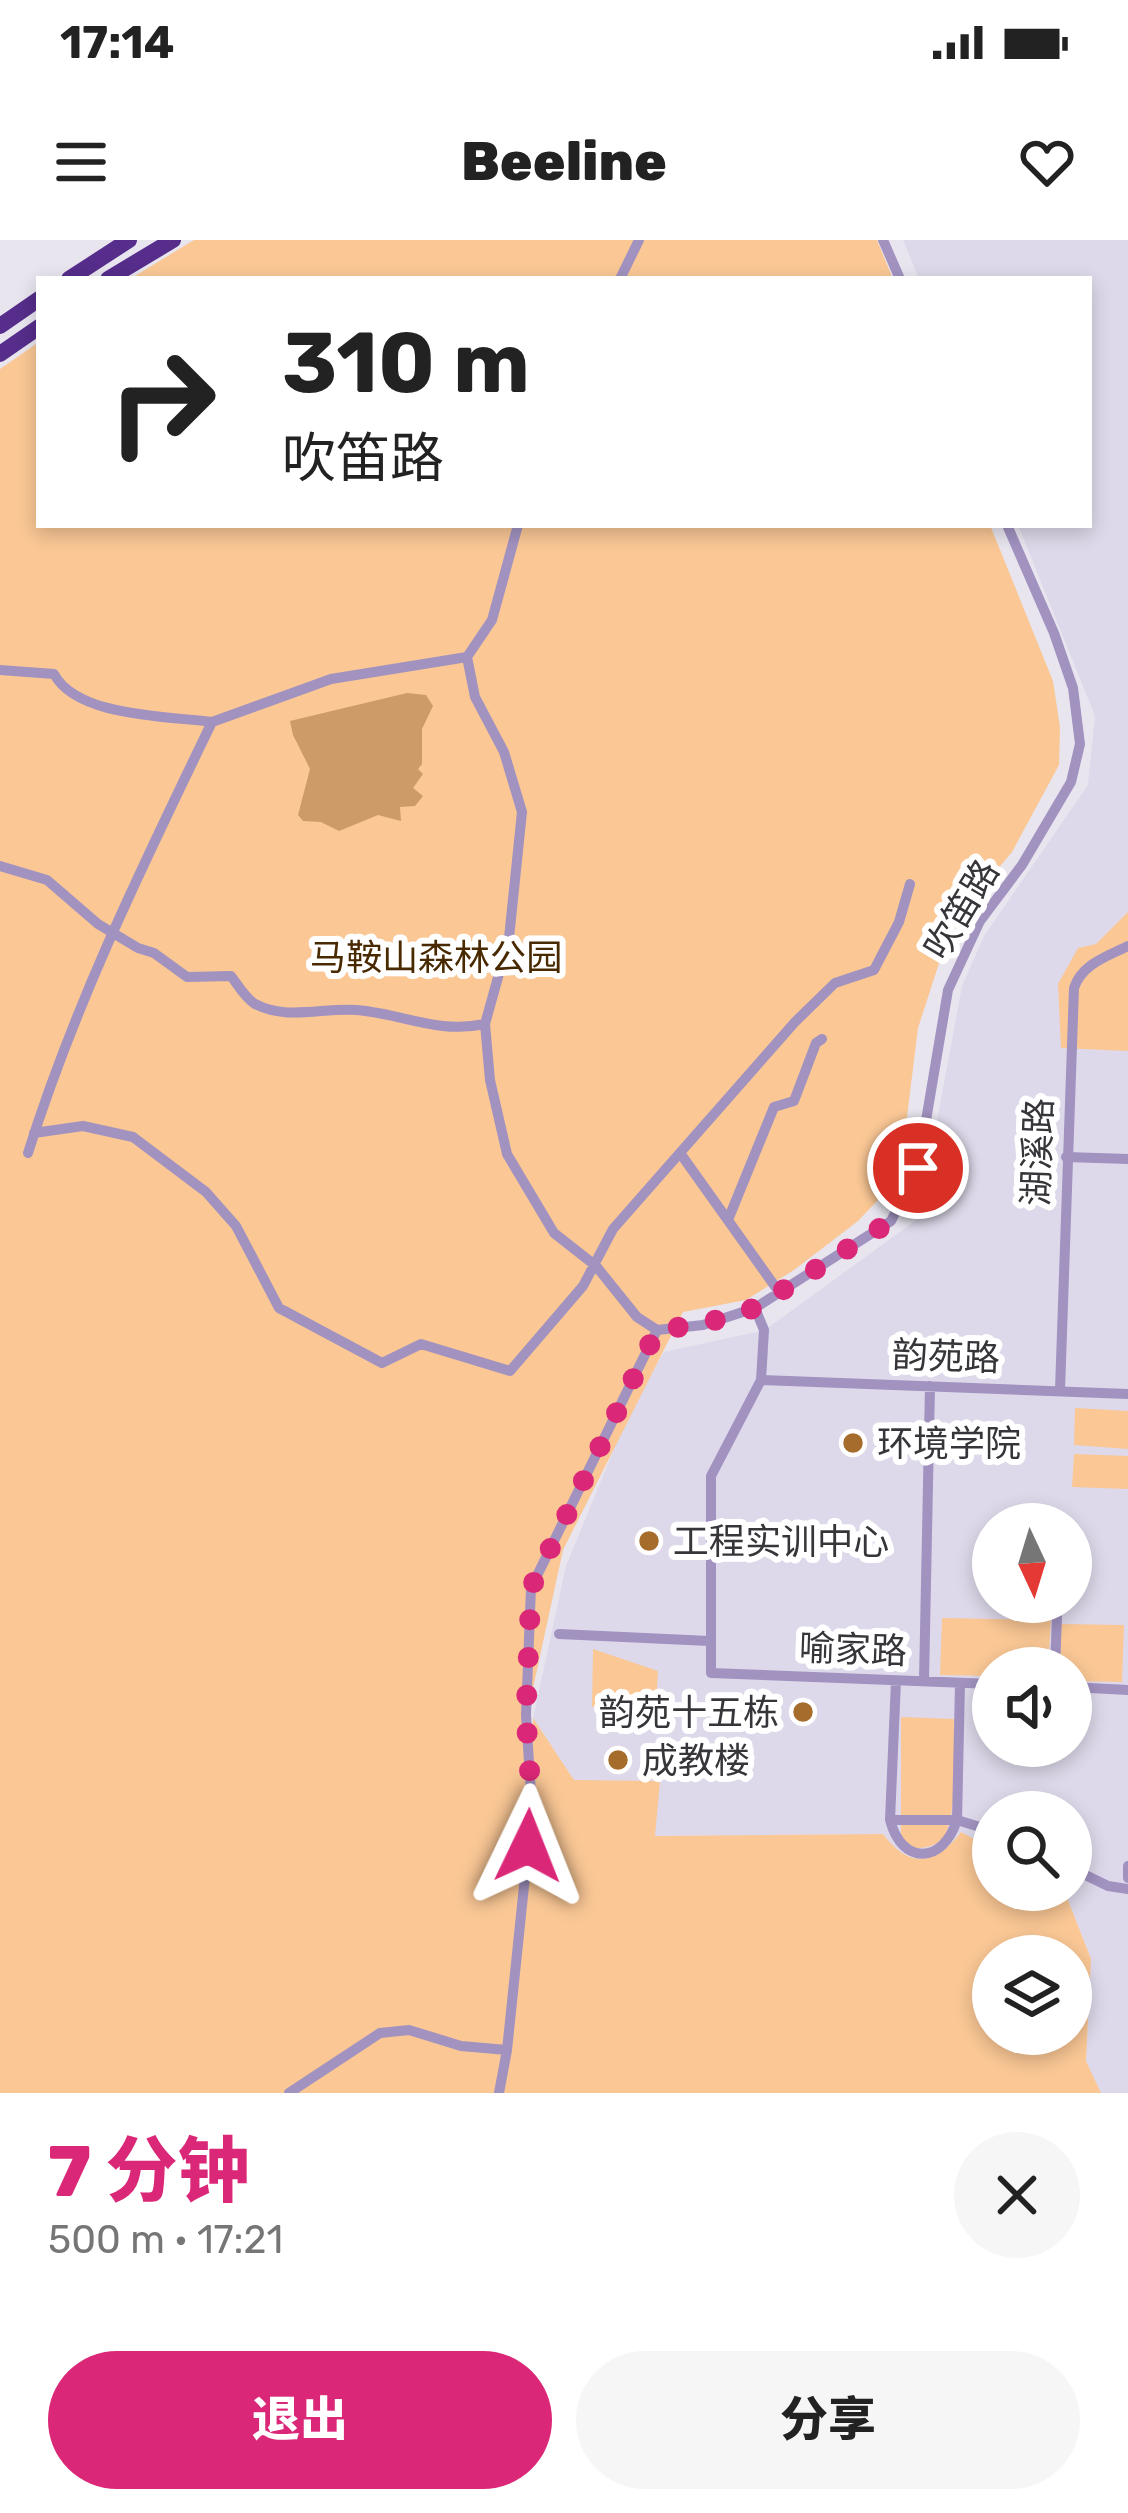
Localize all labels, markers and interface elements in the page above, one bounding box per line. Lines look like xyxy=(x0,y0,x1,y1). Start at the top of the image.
text: 17:14 xyxy=(60,16,174,69)
icon: menu xyxy=(48,129,114,195)
icon: heart xyxy=(1014,129,1080,195)
text: Beeline xyxy=(461,130,667,194)
text: 310 m xyxy=(282,313,530,413)
icon: right xyxy=(84,324,240,480)
text: 吹笛路 xyxy=(282,427,444,491)
street label: 吹笛路 xyxy=(915,852,1008,967)
park label: 马鞍山森林公园 xyxy=(310,936,562,979)
street label: 湖溪路 xyxy=(1014,1097,1061,1207)
pin xyxy=(867,1117,969,1219)
icon: arrive xyxy=(885,1135,951,1201)
street label: 韵苑路 xyxy=(891,1333,1001,1380)
place label: 环境学院 xyxy=(877,1422,1021,1465)
marker: 环境学院 xyxy=(840,1430,866,1456)
north arrow xyxy=(972,1503,1092,1623)
map controls xyxy=(972,1503,1092,2055)
place label: 工程实训中心 xyxy=(673,1520,889,1563)
marker: 工程实训中心 xyxy=(636,1528,662,1554)
street label: 喻家路 xyxy=(798,1626,908,1673)
button: sound xyxy=(972,1647,1092,1767)
place label: 韵苑十五栋 xyxy=(599,1691,779,1734)
marker: 韵苑十五栋 xyxy=(790,1699,816,1725)
place label: 成教楼 xyxy=(642,1739,750,1782)
marker: 成教楼 xyxy=(605,1747,631,1773)
position arrow xyxy=(465,1783,591,1909)
button: search xyxy=(972,1791,1092,1911)
button: layers xyxy=(972,1935,1092,2055)
text: 7 分钟 xyxy=(48,2129,250,2214)
button: close xyxy=(954,2132,1080,2258)
text: 500 m · 17:21 xyxy=(48,2217,283,2263)
button: 退出 xyxy=(48,2351,552,2489)
button: 分享 xyxy=(576,2351,1080,2489)

